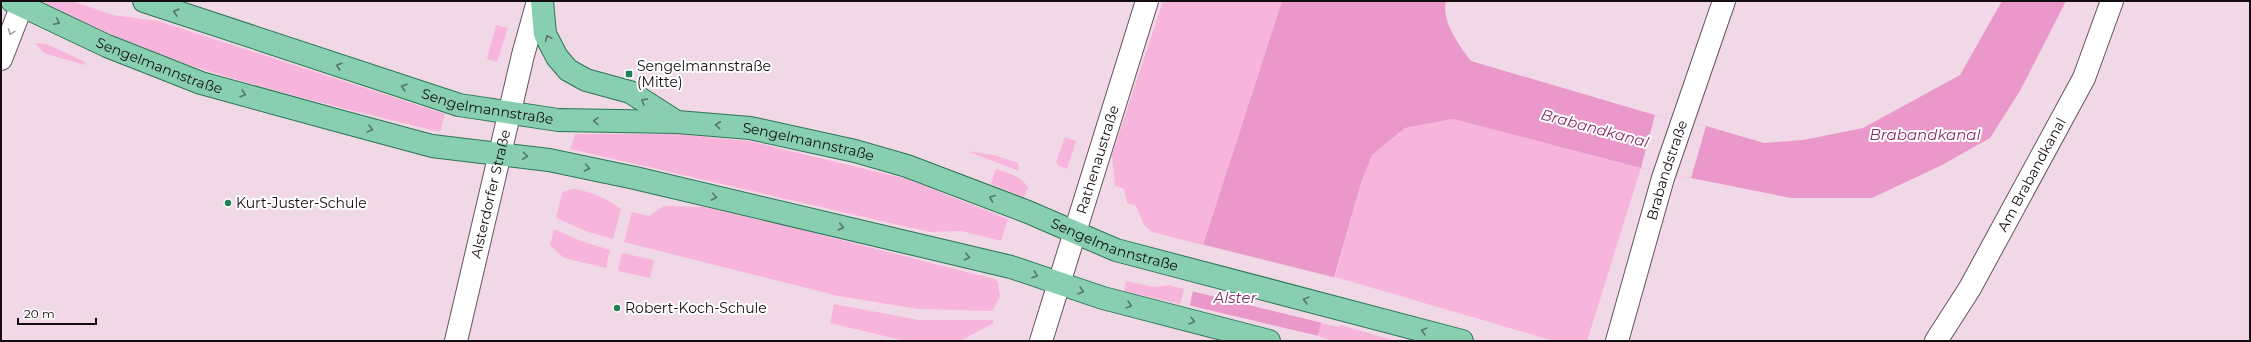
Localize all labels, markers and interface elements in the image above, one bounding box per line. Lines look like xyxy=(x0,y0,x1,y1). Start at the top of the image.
one-way arrow xyxy=(172,8,179,16)
one-way arrow xyxy=(52,17,60,25)
one-way arrow xyxy=(8,29,16,36)
street label: Sengelmannstraße xyxy=(93,33,225,97)
one-way arrow xyxy=(545,35,553,43)
place label: Sengelmannstraße (Mitte) xyxy=(637,57,771,91)
one-way arrow xyxy=(336,62,343,71)
marker: Sengelmannstraße (Mitte) xyxy=(624,69,634,79)
one-way arrow xyxy=(401,83,408,92)
street label: Sengelmannstraße xyxy=(419,84,555,128)
one-way arrow xyxy=(239,89,246,98)
one-way arrow xyxy=(641,98,648,106)
street label: Rathenaustraße xyxy=(1072,103,1123,216)
water label: Brabandkanal xyxy=(1539,104,1651,152)
street label: Am Brabandkanal xyxy=(1993,114,2070,235)
one-way arrow xyxy=(593,117,599,125)
street label: Sengelmannstraße xyxy=(742,118,876,165)
street label: Brabandstraße xyxy=(1643,118,1691,222)
one-way arrow xyxy=(715,120,721,129)
one-way arrow xyxy=(366,124,373,133)
water label: Brabandkanal xyxy=(1869,125,1981,144)
street label: Alsterdorfer Straße xyxy=(467,128,514,260)
one-way arrow xyxy=(522,152,528,161)
one-way arrow xyxy=(584,163,591,171)
one-way arrow xyxy=(711,192,717,200)
place label: Kurt-Juster-Schule xyxy=(236,194,367,212)
one-way arrow xyxy=(988,195,995,203)
marker: Kurt-Juster-Schule xyxy=(223,198,233,208)
street label: Sengelmannstraße xyxy=(1048,214,1180,275)
one-way arrow xyxy=(837,222,844,231)
one-way arrow xyxy=(963,252,970,261)
one-way arrow xyxy=(1031,271,1038,279)
one-way arrow xyxy=(1077,286,1084,295)
water label: Alster xyxy=(1212,288,1257,307)
one-way arrow xyxy=(1303,296,1310,305)
place label: Robert-Koch-Schule xyxy=(625,299,767,317)
scale bar xyxy=(18,300,96,326)
one-way arrow xyxy=(1125,300,1132,309)
marker: Robert-Koch-Schule xyxy=(612,303,622,313)
text: 20 m xyxy=(24,306,55,321)
one-way arrow xyxy=(1188,316,1195,325)
one-way arrow xyxy=(1421,327,1428,336)

